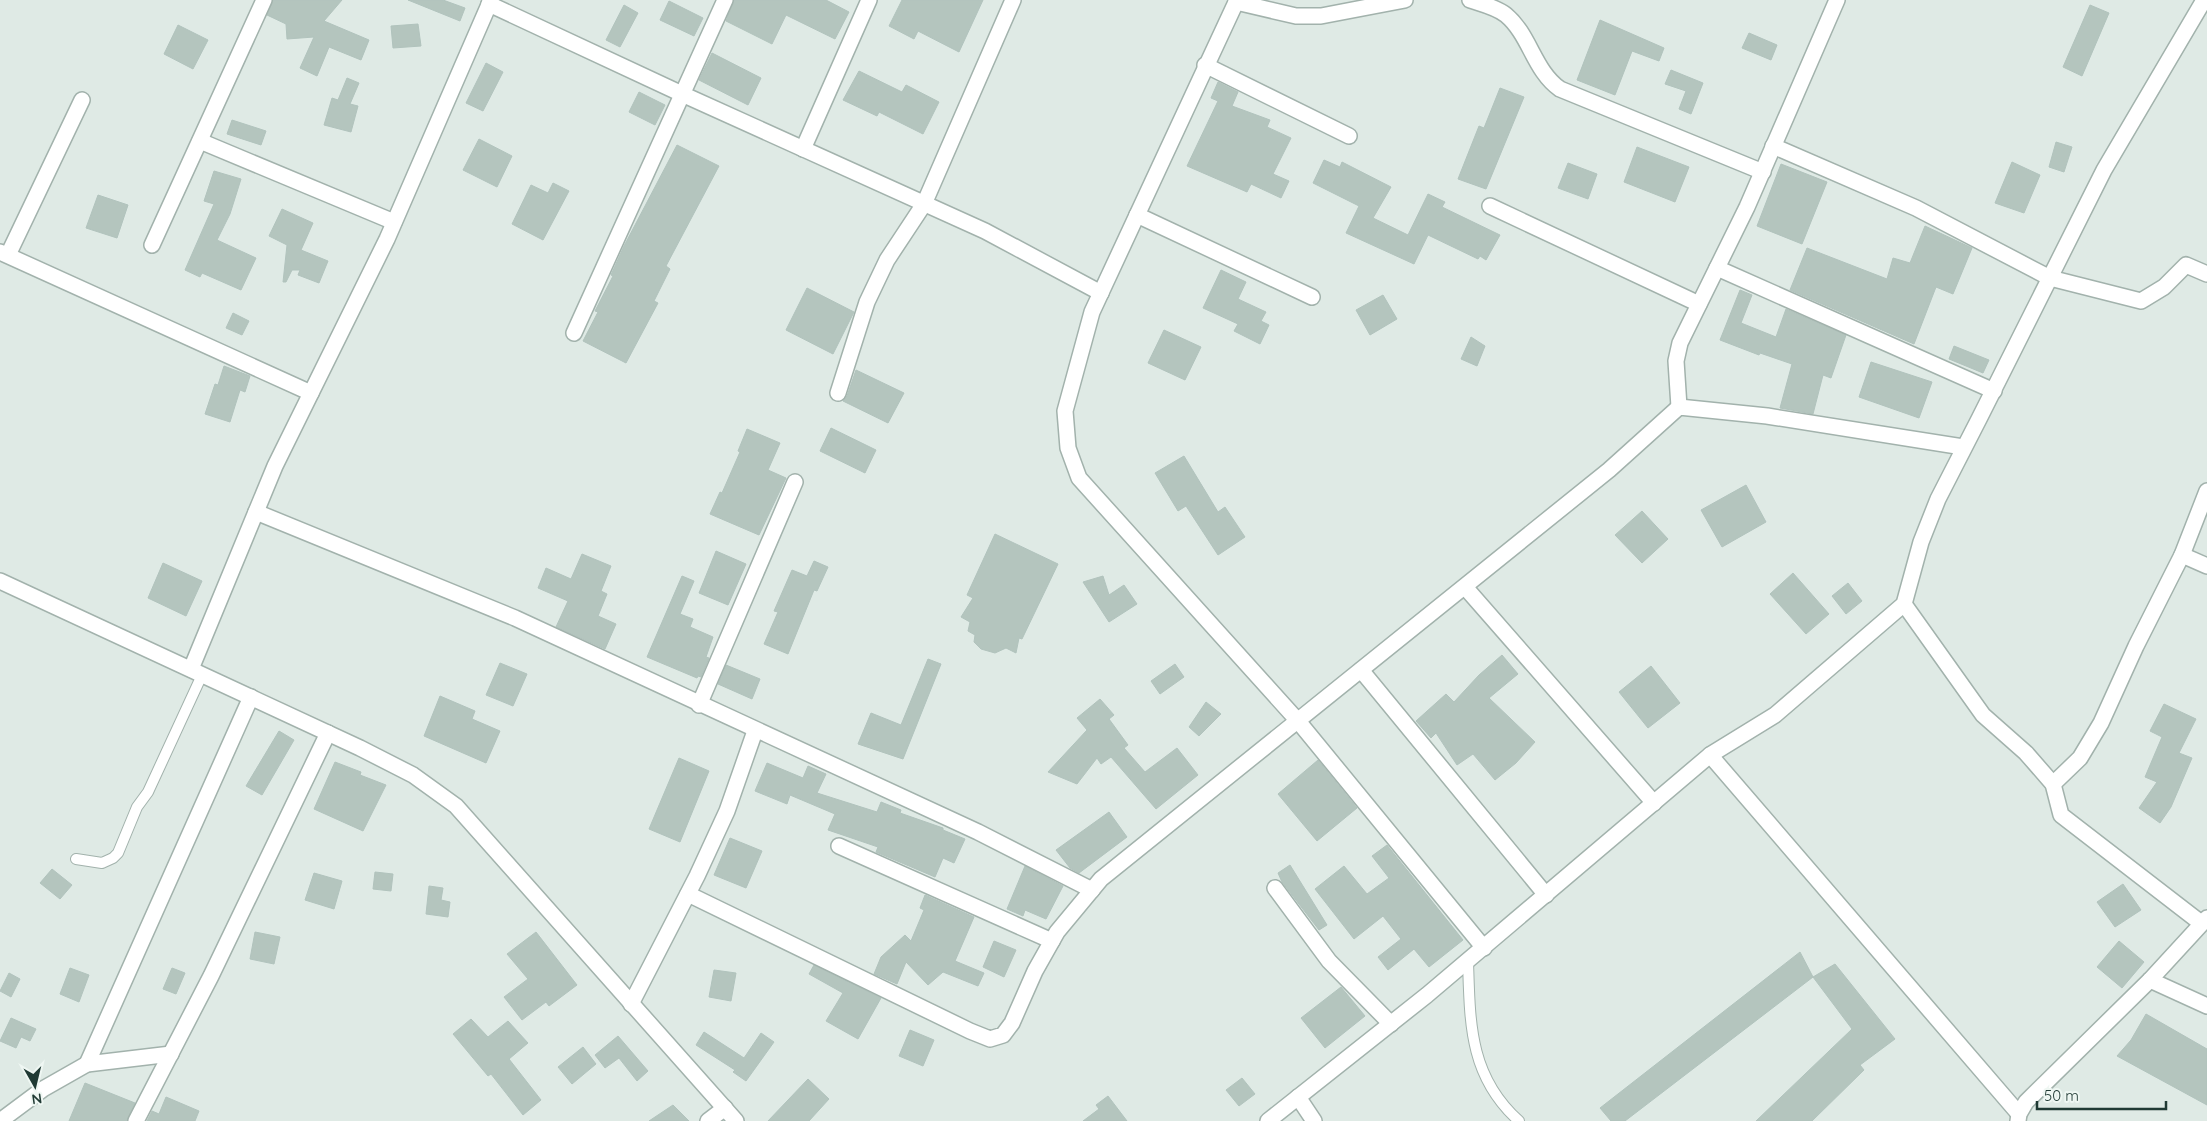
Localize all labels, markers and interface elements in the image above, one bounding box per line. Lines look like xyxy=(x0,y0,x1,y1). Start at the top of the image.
north arrow xyxy=(10,1061,60,1111)
scale bar xyxy=(2037,1078,2166,1110)
text: 50 m xyxy=(2044,1086,2079,1105)
text: N xyxy=(30,1089,43,1109)

